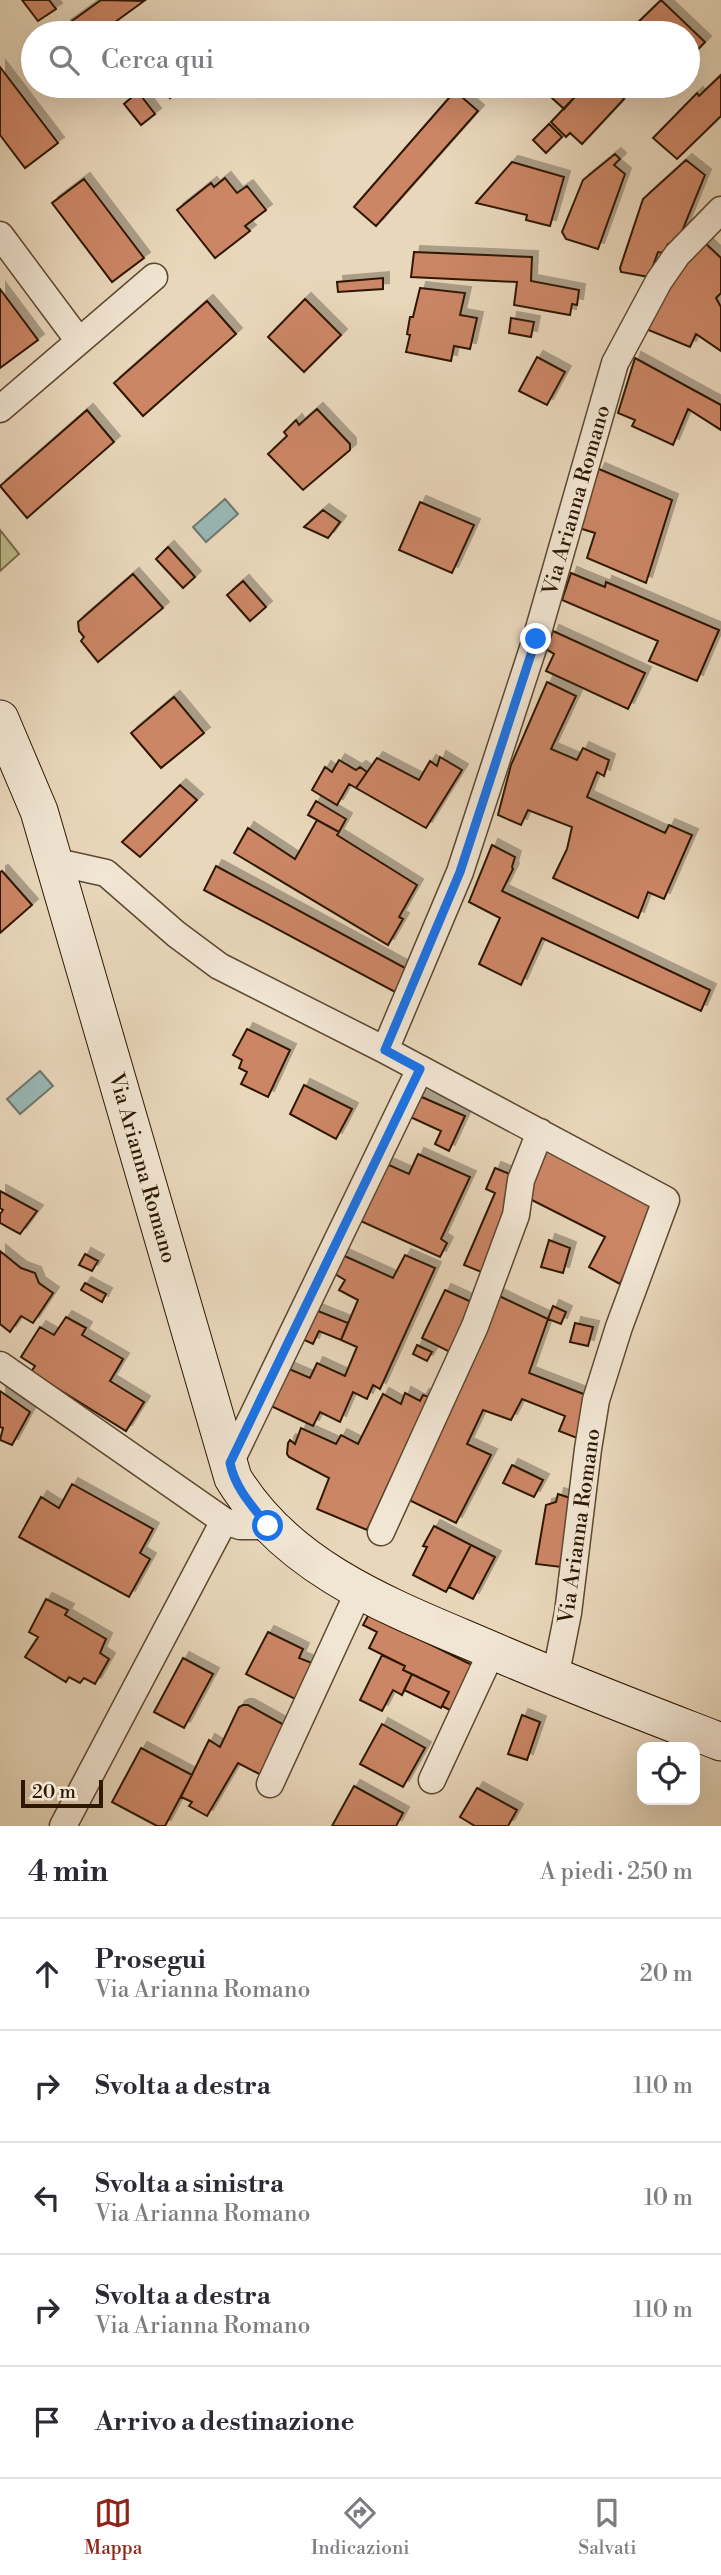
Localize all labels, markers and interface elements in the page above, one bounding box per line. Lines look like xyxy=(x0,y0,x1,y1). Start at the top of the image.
search box xyxy=(21,21,700,98)
icon: search xyxy=(45,41,83,79)
text: Cerca qui xyxy=(101,44,214,76)
street label: Via Arianna Romano xyxy=(537,402,617,599)
route end xyxy=(520,623,551,654)
street label: Via Arianna Romano xyxy=(102,1069,182,1266)
street label: Via Arianna Romano xyxy=(553,1427,607,1626)
route start xyxy=(252,1510,283,1541)
map controls xyxy=(637,1742,700,1805)
button: locate xyxy=(637,1742,700,1805)
scale bar xyxy=(21,1777,103,1809)
text: 20 m xyxy=(32,1780,76,1804)
text: 4 min xyxy=(28,1853,108,1891)
text: A piedi · 250 m xyxy=(540,1858,693,1886)
text: Prosegui xyxy=(95,1944,206,1976)
icon: ahead xyxy=(28,1955,66,1993)
text: 20 m xyxy=(640,1960,693,1988)
text: Via Arianna Romano xyxy=(95,1976,310,2004)
icon: right xyxy=(28,2067,66,2105)
text: Svolta a destra xyxy=(95,2070,271,2102)
text: 110 m xyxy=(633,2072,693,2100)
text: Svolta a sinistra xyxy=(95,2168,284,2200)
icon: left xyxy=(28,2179,66,2217)
text: 10 m xyxy=(644,2184,693,2212)
text: Via Arianna Romano xyxy=(95,2200,310,2228)
text: Svolta a destra xyxy=(95,2280,271,2312)
icon: right xyxy=(28,2291,66,2329)
text: 110 m xyxy=(633,2296,693,2324)
text: Via Arianna Romano xyxy=(95,2312,310,2340)
icon: arrive xyxy=(28,2403,66,2441)
text: Arrivo a destinazione xyxy=(95,2406,354,2438)
tab: Mappa xyxy=(84,2494,142,2560)
tab: Indicazioni xyxy=(311,2494,410,2560)
tab: Salvati xyxy=(578,2494,637,2560)

